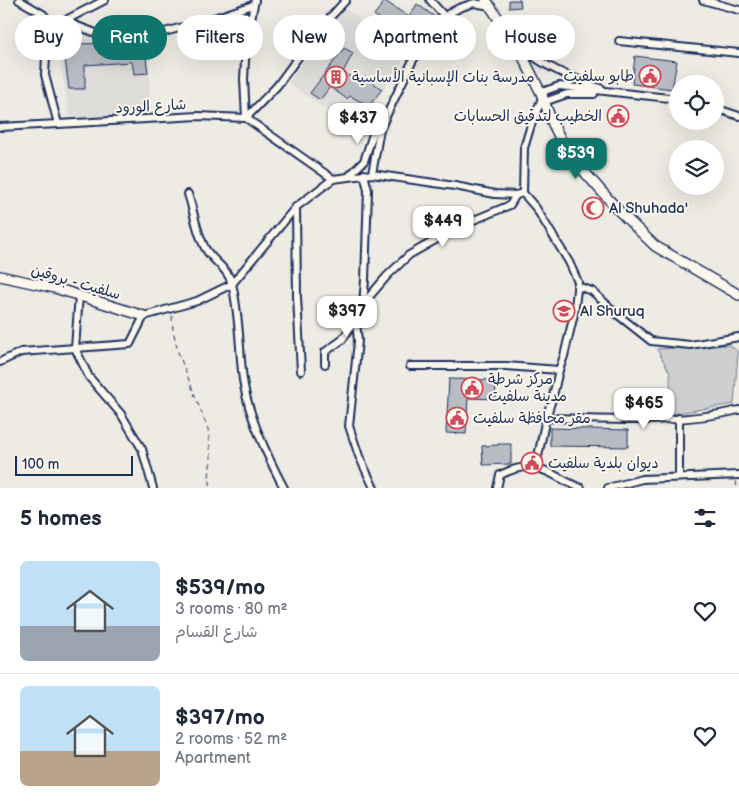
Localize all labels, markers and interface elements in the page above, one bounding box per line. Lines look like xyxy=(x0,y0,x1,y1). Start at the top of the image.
chip: Buy xyxy=(15,15,82,60)
chip: Rent xyxy=(92,15,167,60)
chip: Filters xyxy=(177,15,263,60)
chip: New xyxy=(273,15,345,60)
chip: Apartment xyxy=(355,15,476,60)
chip: House xyxy=(486,15,575,60)
public building icon: طابو سلفيت xyxy=(638,64,662,88)
building icon: مدرسة بنات الإسبانية الأساسية xyxy=(324,65,348,89)
place label: مدرسة بنات الإسبانية الأساسية xyxy=(352,67,535,87)
place label: طابو سلفيت xyxy=(564,67,634,86)
map controls xyxy=(669,75,724,195)
button: locate xyxy=(669,75,724,130)
street label: شارع الورود xyxy=(115,95,187,118)
pin: $437 xyxy=(328,102,388,145)
public building icon: الخطيب لتدقيق الحسابات xyxy=(606,104,630,128)
place label: الخطيب لتدقيق الحسابات xyxy=(454,107,602,126)
text: $437 xyxy=(339,109,377,128)
pin: $539 xyxy=(546,138,606,180)
button: layers xyxy=(669,140,724,195)
text: $539 xyxy=(557,144,595,163)
mosque icon: Al Shuhada' xyxy=(581,196,605,220)
place label: Al Shuhada' xyxy=(609,199,688,218)
pin: $449 xyxy=(413,206,473,248)
text: $449 xyxy=(424,212,462,231)
street label: سلفيت - بروقين xyxy=(29,261,123,304)
pin: $397 xyxy=(317,296,377,338)
school or university icon: Al Shuruq xyxy=(552,299,576,323)
text: $397 xyxy=(328,302,366,321)
place label: Al Shuruq xyxy=(580,302,644,321)
place label: مركز شرطة مدينة سلفيت xyxy=(488,370,567,406)
public building icon: مركز شرطة مدينة سلفيت xyxy=(460,376,484,400)
pin: $465 xyxy=(614,388,674,430)
text: $465 xyxy=(625,394,663,413)
public building icon: مقر محافظة سلفيت xyxy=(445,406,469,430)
place label: مقر محافظة سلفيت xyxy=(473,409,591,428)
public building icon: ديوان بلدية سلفيت xyxy=(520,451,544,475)
scale bar xyxy=(15,453,132,476)
place label: ديوان بلدية سلفيت xyxy=(548,454,659,473)
text: 100 m xyxy=(22,456,59,473)
icon: filters xyxy=(691,504,719,532)
text: 5 homes xyxy=(20,506,102,531)
text: $539/mo xyxy=(175,575,265,600)
icon: home xyxy=(60,581,120,641)
icon: heart xyxy=(691,597,719,625)
text: 3 rooms · 80 m² xyxy=(175,600,288,619)
text: شارع القسام xyxy=(175,623,258,642)
text: $397/mo xyxy=(175,705,265,730)
icon: home xyxy=(60,706,120,766)
icon: heart xyxy=(691,722,719,750)
text: 2 rooms · 52 m² xyxy=(175,730,287,749)
text: Apartment xyxy=(175,749,251,768)

